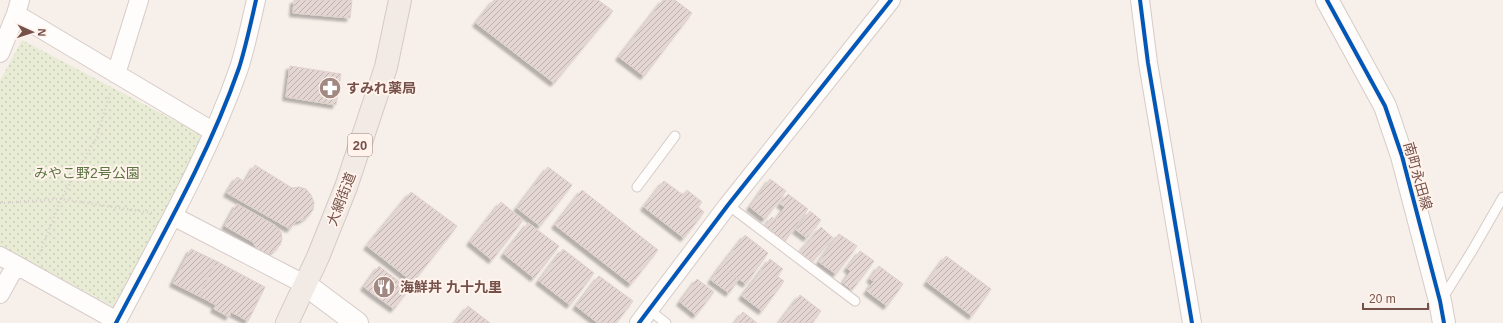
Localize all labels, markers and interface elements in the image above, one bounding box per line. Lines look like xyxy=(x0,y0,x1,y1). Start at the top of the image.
north arrow xyxy=(12,12,52,52)
text: N xyxy=(36,28,48,37)
pharmacy icon: すみれ薬局 xyxy=(317,75,343,101)
place label: すみれ薬局 xyxy=(346,80,416,96)
road number: 20 xyxy=(348,134,372,156)
street label: 南町永田線 xyxy=(1401,140,1435,212)
park label: みやこ野2号公園 xyxy=(34,165,140,181)
street label: 大網街道 xyxy=(323,170,359,228)
restaurant icon: 海鮮丼 九十九里 xyxy=(371,274,397,300)
place label: 海鮮丼 九十九里 xyxy=(400,279,502,295)
scale bar xyxy=(1363,285,1428,311)
text: 20 m xyxy=(1369,292,1396,306)

